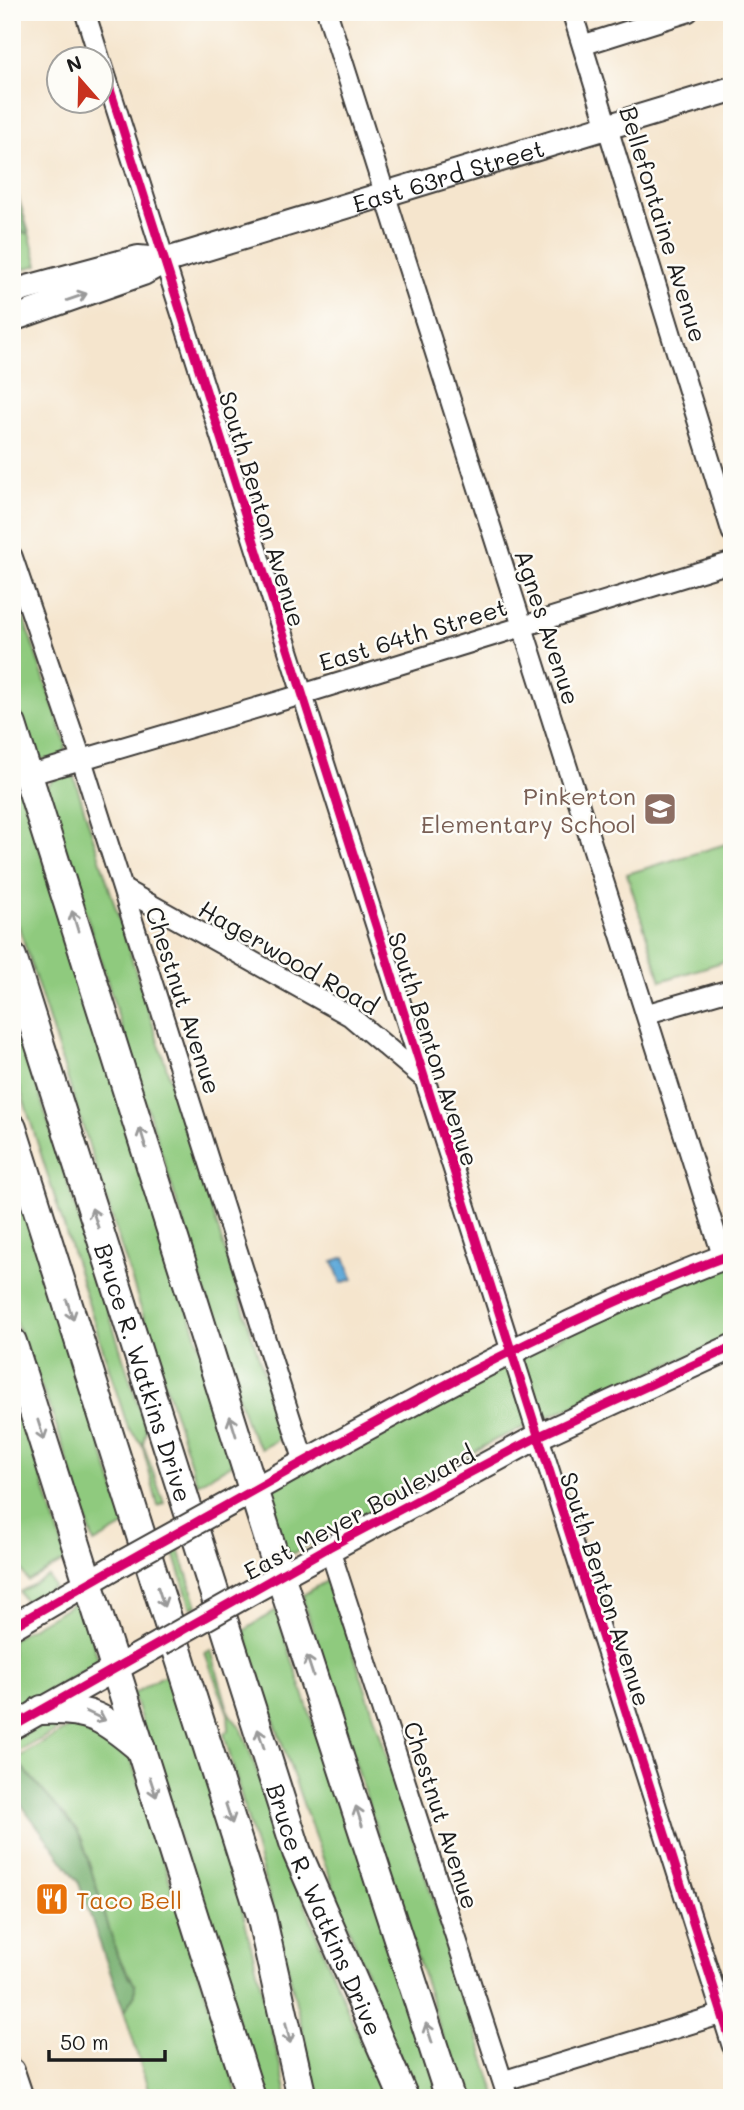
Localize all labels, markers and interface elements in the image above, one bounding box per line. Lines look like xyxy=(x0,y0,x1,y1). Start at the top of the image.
north arrow xyxy=(46,46,116,116)
text: N xyxy=(63,49,85,78)
street label: Bellefontaine Avenue xyxy=(613,102,715,346)
street label: East 63rd Street xyxy=(349,131,548,219)
one-way arrow xyxy=(65,289,87,302)
street label: South Benton Avenue xyxy=(212,388,314,630)
street label: Agnes Avenue xyxy=(508,546,588,708)
street label: East 64th Street xyxy=(315,591,511,677)
place label: Pinkerton Elementary School xyxy=(421,780,636,839)
school or university icon: Pinkerton Elementary School xyxy=(641,790,679,828)
street label: Hagerwood Road xyxy=(193,893,385,1021)
street label: Chestnut Avenue xyxy=(139,902,229,1098)
one-way arrow xyxy=(67,911,80,933)
street label: South Benton Avenue xyxy=(381,928,487,1170)
one-way arrow xyxy=(135,1128,148,1150)
one-way arrow xyxy=(88,1208,101,1230)
street label: Bruce R. Watkins Drive xyxy=(89,1239,200,1506)
one-way arrow xyxy=(64,1299,77,1321)
one-way arrow xyxy=(225,1415,238,1437)
one-way arrow xyxy=(35,1419,48,1441)
street label: East Meyer Boulevard xyxy=(238,1438,480,1586)
street label: South Benton Avenue xyxy=(553,1468,659,1710)
one-way arrow xyxy=(155,1586,168,1608)
one-way arrow xyxy=(303,1655,315,1677)
one-way arrow xyxy=(85,1710,106,1723)
street label: Chestnut Avenue xyxy=(397,1717,487,1913)
one-way arrow xyxy=(253,1728,266,1750)
one-way arrow xyxy=(148,1775,161,1797)
street label: Bruce R. Watkins Drive xyxy=(261,1779,390,2040)
one-way arrow xyxy=(224,1802,236,1824)
one-way arrow xyxy=(352,1806,365,1828)
restaurant icon: Taco Bell xyxy=(33,1880,71,1918)
place label: Taco Bell xyxy=(76,1884,182,1915)
scale bar xyxy=(49,2019,164,2063)
one-way arrow xyxy=(282,2021,295,2044)
one-way arrow xyxy=(422,2022,434,2044)
text: 50 m xyxy=(60,2028,109,2055)

